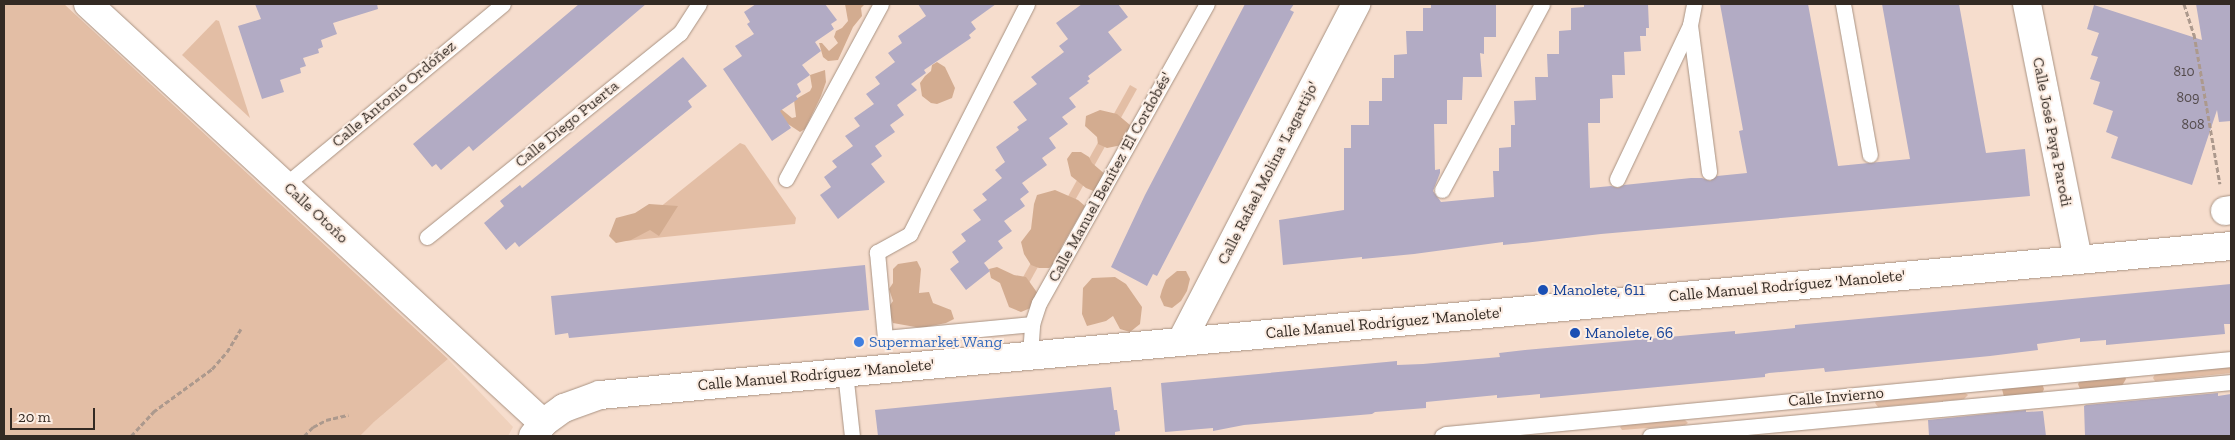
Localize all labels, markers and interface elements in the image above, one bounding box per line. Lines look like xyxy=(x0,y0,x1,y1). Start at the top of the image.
street label: Calle Antonio Ordóñez xyxy=(328,36,460,152)
street label: Calle José Paya Parodi xyxy=(2028,56,2076,208)
house number: 810 xyxy=(2174,64,2194,80)
street label: Calle Manuel Benítez 'El Cordobés' xyxy=(1044,69,1176,285)
street label: Calle Diego Puerta xyxy=(511,76,623,172)
street label: Calle Rafael Molina 'Lagartijo' xyxy=(1213,78,1323,268)
house number: 809 xyxy=(2176,90,2200,106)
house number: 808 xyxy=(2181,117,2205,133)
street label: Calle Otoño xyxy=(280,178,352,248)
street label: Calle Manuel Rodríguez 'Manolete' xyxy=(1668,266,1906,306)
place label: Manolete, 611 xyxy=(1553,280,1645,300)
marker: Manolete, 611 xyxy=(1537,284,1549,296)
street label: Calle Manuel Rodríguez 'Manolete' xyxy=(1265,303,1503,343)
place label: Manolete, 66 xyxy=(1585,323,1673,343)
marker: Manolete, 66 xyxy=(1569,327,1581,339)
place label: Supermarket Wang xyxy=(869,332,1003,352)
marker: Supermarket Wang xyxy=(853,336,865,348)
street label: Calle Manuel Rodríguez 'Manolete' xyxy=(697,355,935,395)
street label: Calle Invierno xyxy=(1787,383,1885,411)
scale bar xyxy=(12,398,98,430)
text: 20 m xyxy=(18,408,51,426)

